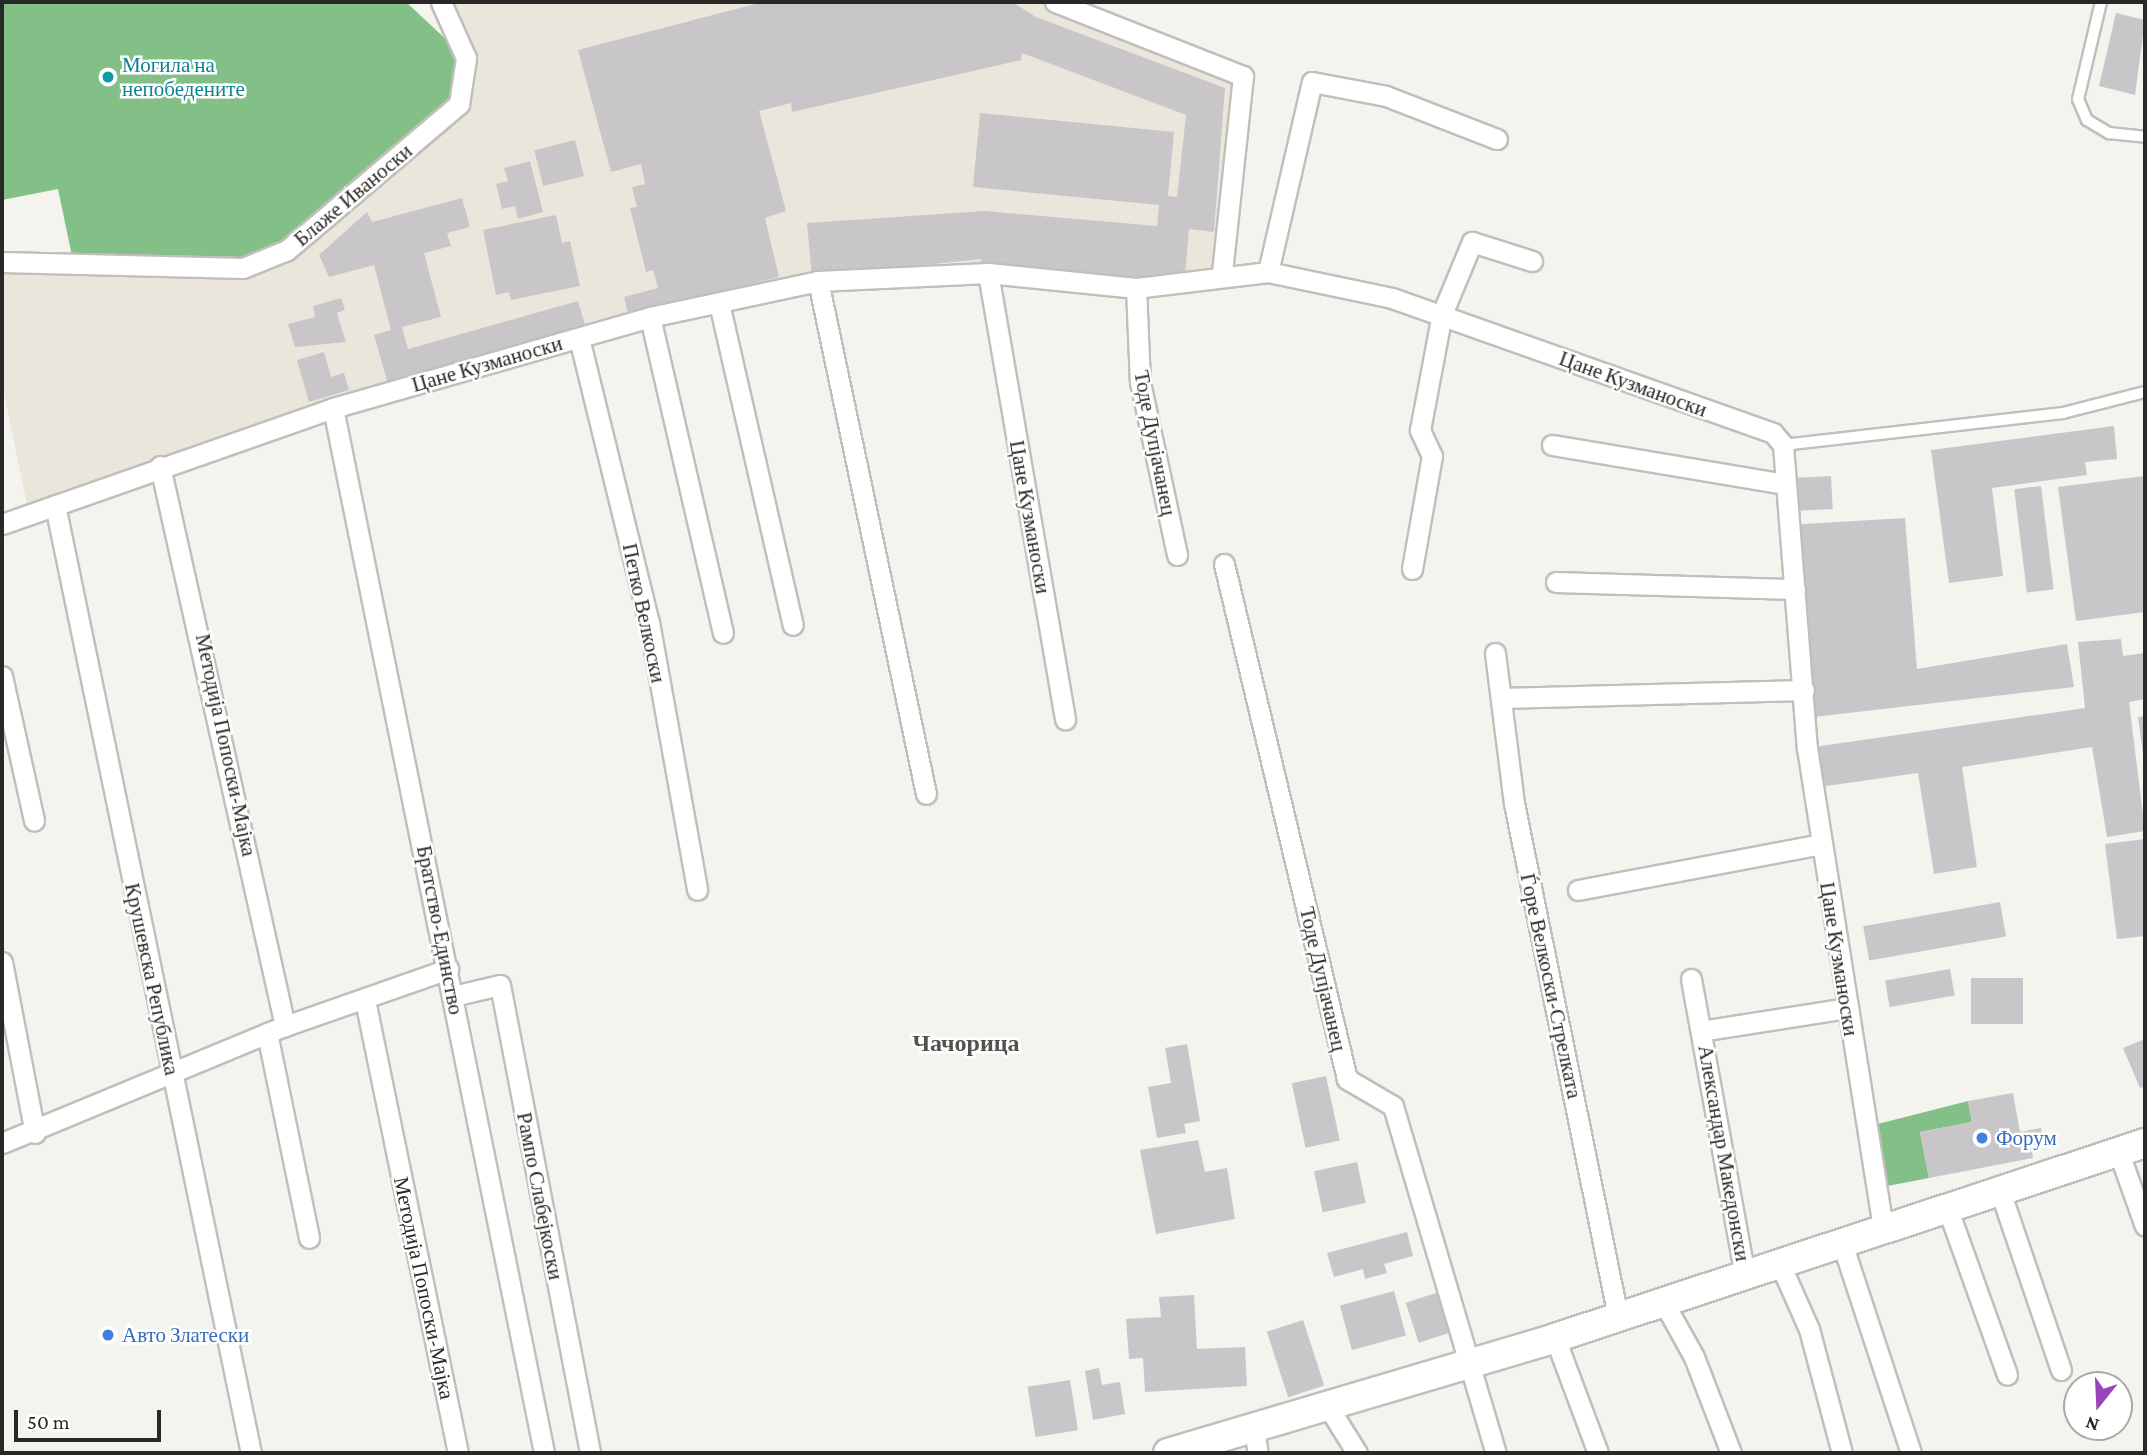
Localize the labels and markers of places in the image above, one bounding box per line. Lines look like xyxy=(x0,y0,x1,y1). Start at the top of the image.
place label: Могила на непобедените xyxy=(122,52,245,102)
marker: Могила на непобедените xyxy=(100,69,116,85)
place label: Форум xyxy=(1996,1125,2057,1151)
marker: Форум xyxy=(1974,1130,1990,1146)
place label: Авто Златески xyxy=(122,1322,249,1348)
marker: Авто Златески xyxy=(100,1327,116,1343)

